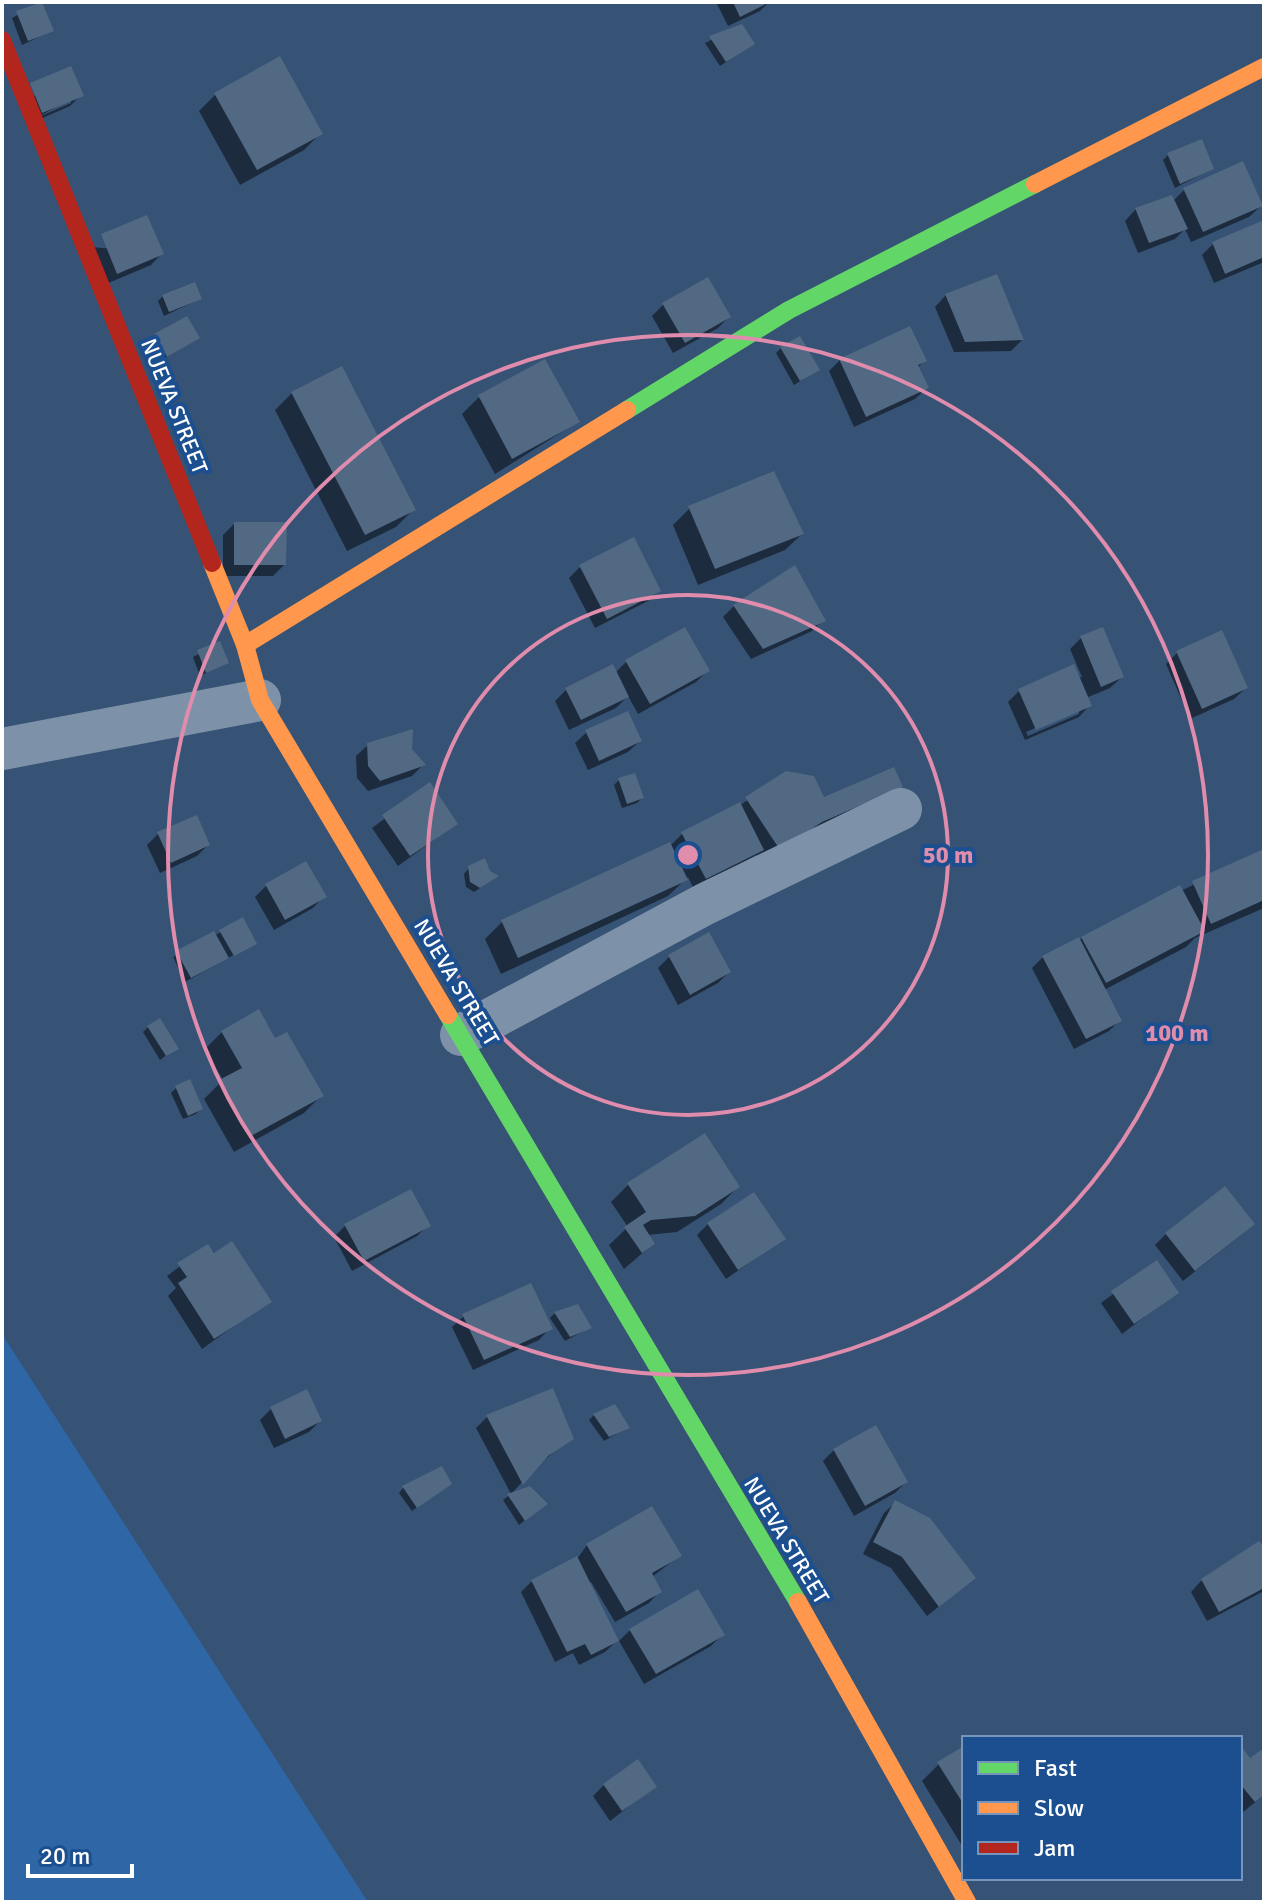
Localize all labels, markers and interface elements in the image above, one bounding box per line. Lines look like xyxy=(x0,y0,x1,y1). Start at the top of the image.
street label: NUEVA STREET xyxy=(135,335,214,478)
text: 50 m xyxy=(923,840,973,870)
centre of rings xyxy=(674,841,702,869)
street label: NUEVA STREET xyxy=(408,914,505,1051)
text: 100 m xyxy=(1145,1018,1209,1048)
street label: NUEVA STREET xyxy=(738,1472,835,1609)
legend xyxy=(962,1736,1242,1880)
text: Fast xyxy=(1034,1753,1077,1783)
text: Slow xyxy=(1034,1793,1084,1823)
scale bar xyxy=(28,1828,132,1878)
text: Jam xyxy=(1034,1833,1075,1863)
text: 20 m xyxy=(40,1841,90,1871)

